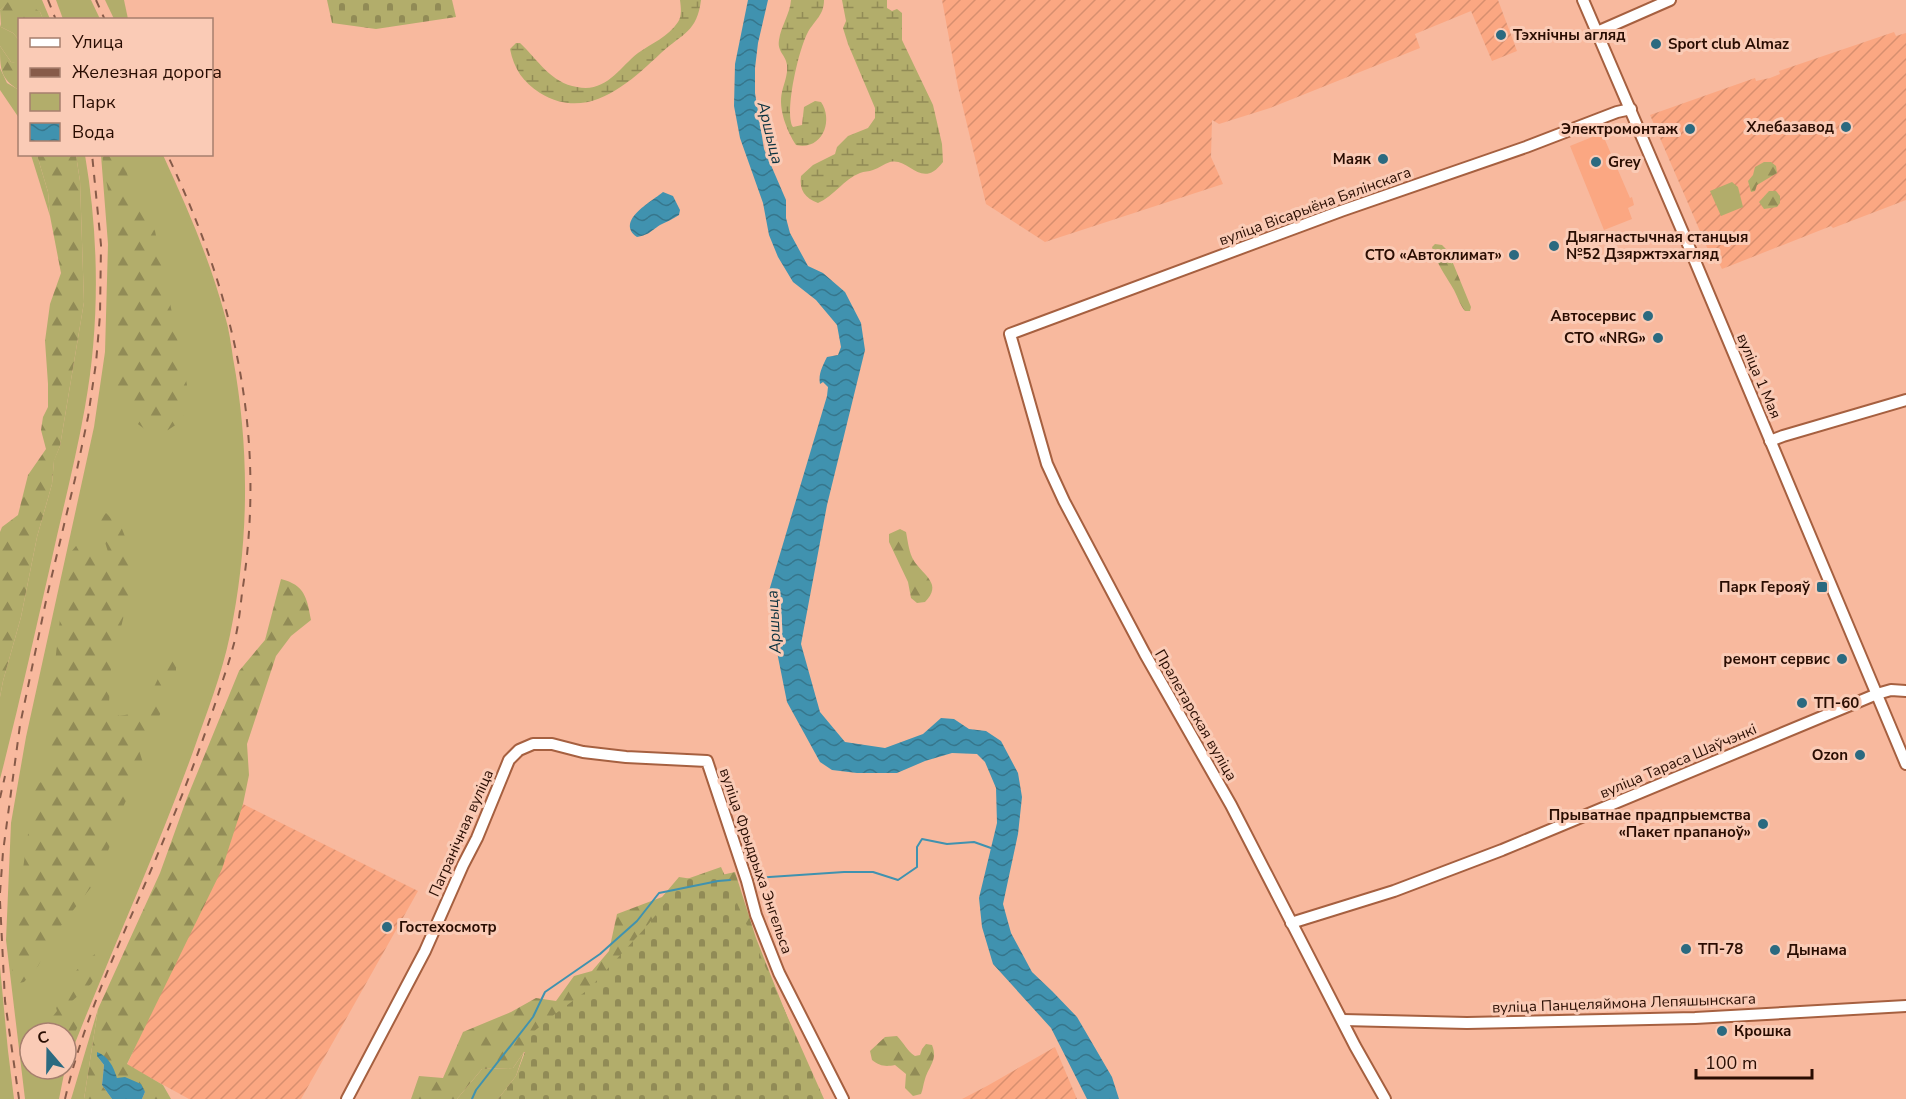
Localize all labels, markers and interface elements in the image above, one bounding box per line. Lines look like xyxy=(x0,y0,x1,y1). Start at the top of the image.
legend xyxy=(18,18,213,156)
place label: Тэхнічны агляд xyxy=(1513,25,1626,45)
marker: Тэхнічны агляд xyxy=(1494,28,1508,42)
text: Улица xyxy=(71,30,123,54)
place label: Sport club Almaz xyxy=(1668,34,1789,54)
marker: Sport club Almaz xyxy=(1649,37,1663,51)
text: Железная дорога xyxy=(72,60,222,84)
text: Парк xyxy=(72,90,116,114)
water label: Аршыца xyxy=(751,98,788,167)
place label: Хлебазавод xyxy=(1746,117,1834,137)
place label: Электромонтаж xyxy=(1561,119,1679,139)
text: Вода xyxy=(72,120,115,144)
marker: Хлебазавод xyxy=(1839,120,1853,134)
marker: Электромонтаж xyxy=(1683,122,1697,136)
place label: Маяк xyxy=(1333,149,1372,169)
marker: Маяк xyxy=(1376,152,1390,166)
place label: Grey xyxy=(1608,152,1641,172)
marker: Grey xyxy=(1589,155,1603,169)
street label: вуліца Вісарыёна Бялінскага xyxy=(1216,162,1414,250)
place label: Дыягнастычная станцыя №52 Дзяржтэхагляд xyxy=(1566,227,1748,264)
marker: Дыягнастычная станцыя №52 Дзяржтэхагляд xyxy=(1547,239,1561,253)
place label: СТО «Автоклимат» xyxy=(1365,245,1502,265)
marker: СТО «Автоклимат» xyxy=(1507,248,1521,262)
place label: Автосервис xyxy=(1551,306,1636,326)
marker: Автосервис xyxy=(1641,309,1655,323)
place label: СТО «NRG» xyxy=(1564,328,1646,348)
street label: вуліца 1 Мая xyxy=(1732,330,1786,422)
marker: СТО «NRG» xyxy=(1651,331,1665,345)
place label: Парк Герояў xyxy=(1719,577,1811,597)
marker: Парк Герояў xyxy=(1815,580,1829,594)
water label: Аршыца xyxy=(761,590,787,655)
street label: Пралетарская вуліца xyxy=(1150,646,1242,784)
place label: ремонт сервис xyxy=(1723,649,1830,669)
marker: ремонт сервис xyxy=(1835,652,1849,666)
place label: ТП-60 xyxy=(1814,693,1859,713)
marker: ТП-60 xyxy=(1795,696,1809,710)
street label: вуліца Тараса Шаўчэнкі xyxy=(1597,719,1759,803)
place label: Ozon xyxy=(1812,745,1848,765)
marker: Ozon xyxy=(1853,748,1867,762)
street label: вуліца Фрыдрыха Энгельса xyxy=(715,765,797,957)
street label: Пагранічная вуліца xyxy=(424,766,498,900)
place label: Прыватнае прадпрыемства «Пакет прапаноў» xyxy=(1549,805,1751,842)
marker: Прыватнае прадпрыемства «Пакет прапаноў» xyxy=(1756,817,1770,831)
place label: Гостехосмотр xyxy=(399,917,497,937)
marker: Гостехосмотр xyxy=(380,920,394,934)
place label: ТП-78 xyxy=(1698,939,1743,959)
place label: Дынама xyxy=(1787,940,1847,960)
marker: ТП-78 xyxy=(1679,942,1693,956)
marker: Дынама xyxy=(1768,943,1782,957)
street label: вуліца Панцеляймона Лепяшынскага xyxy=(1492,988,1756,1018)
north arrow xyxy=(18,1021,78,1081)
place label: Крошка xyxy=(1734,1021,1791,1041)
marker: Крошка xyxy=(1715,1024,1729,1038)
text: С xyxy=(34,1026,52,1050)
scale bar xyxy=(1696,1042,1812,1080)
text: 100 m xyxy=(1705,1051,1757,1075)

